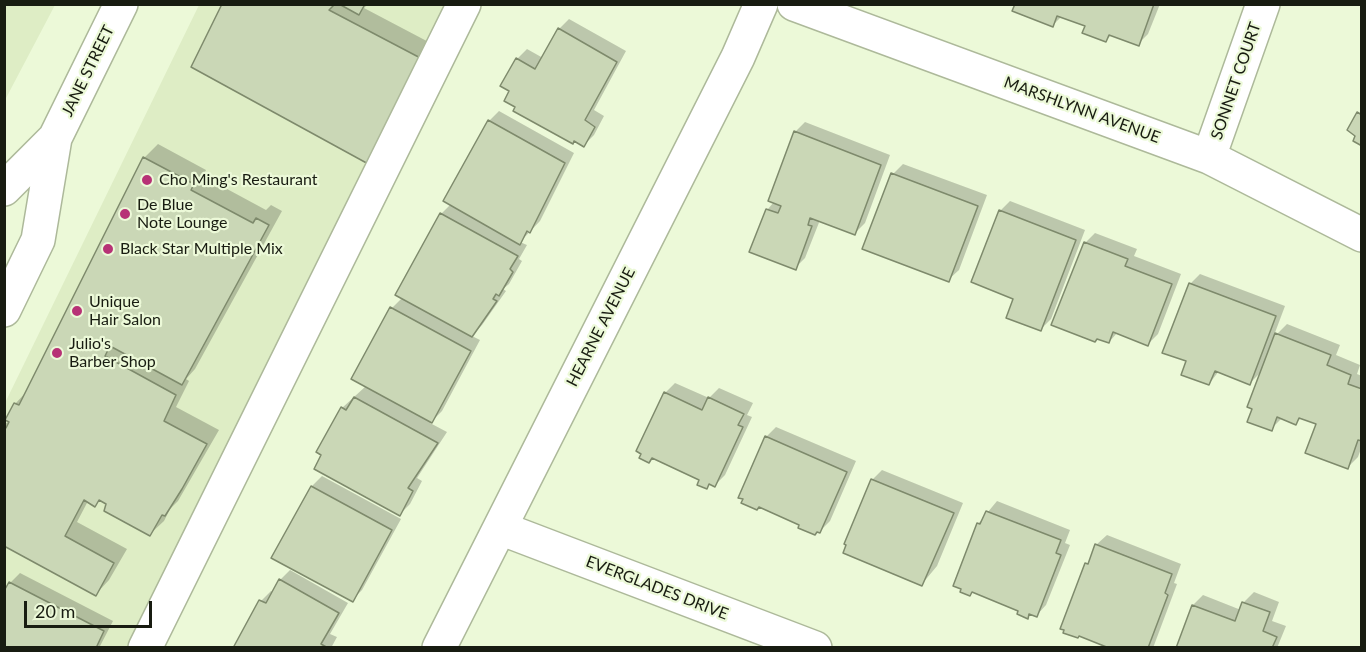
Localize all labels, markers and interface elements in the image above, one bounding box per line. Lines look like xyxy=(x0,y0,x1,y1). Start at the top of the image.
street label: SONNET COURT xyxy=(1207,20,1265,142)
street label: JANE STREET xyxy=(58,22,118,120)
street label: MARSHLYNN AVENUE xyxy=(1001,73,1163,147)
place label: Cho Ming's Restaurant xyxy=(159,170,317,190)
marker: Cho Ming's Restaurant xyxy=(140,173,154,187)
place label: De Blue Note Lounge xyxy=(137,195,227,233)
marker: De Blue Note Lounge xyxy=(118,207,132,221)
place label: Black Star Multiple Mix xyxy=(120,239,283,259)
marker: Black Star Multiple Mix xyxy=(101,242,115,256)
street label: HEARNE AVENUE xyxy=(563,264,639,390)
place label: Unique Hair Salon xyxy=(89,292,161,330)
marker: Unique Hair Salon xyxy=(70,304,84,318)
place label: Julio's Barber Shop xyxy=(69,334,156,372)
marker: Julio's Barber Shop xyxy=(50,346,64,360)
street label: EVERGLADES DRIVE xyxy=(583,552,731,624)
scale bar xyxy=(27,589,154,627)
text: 20 m xyxy=(35,600,75,622)

